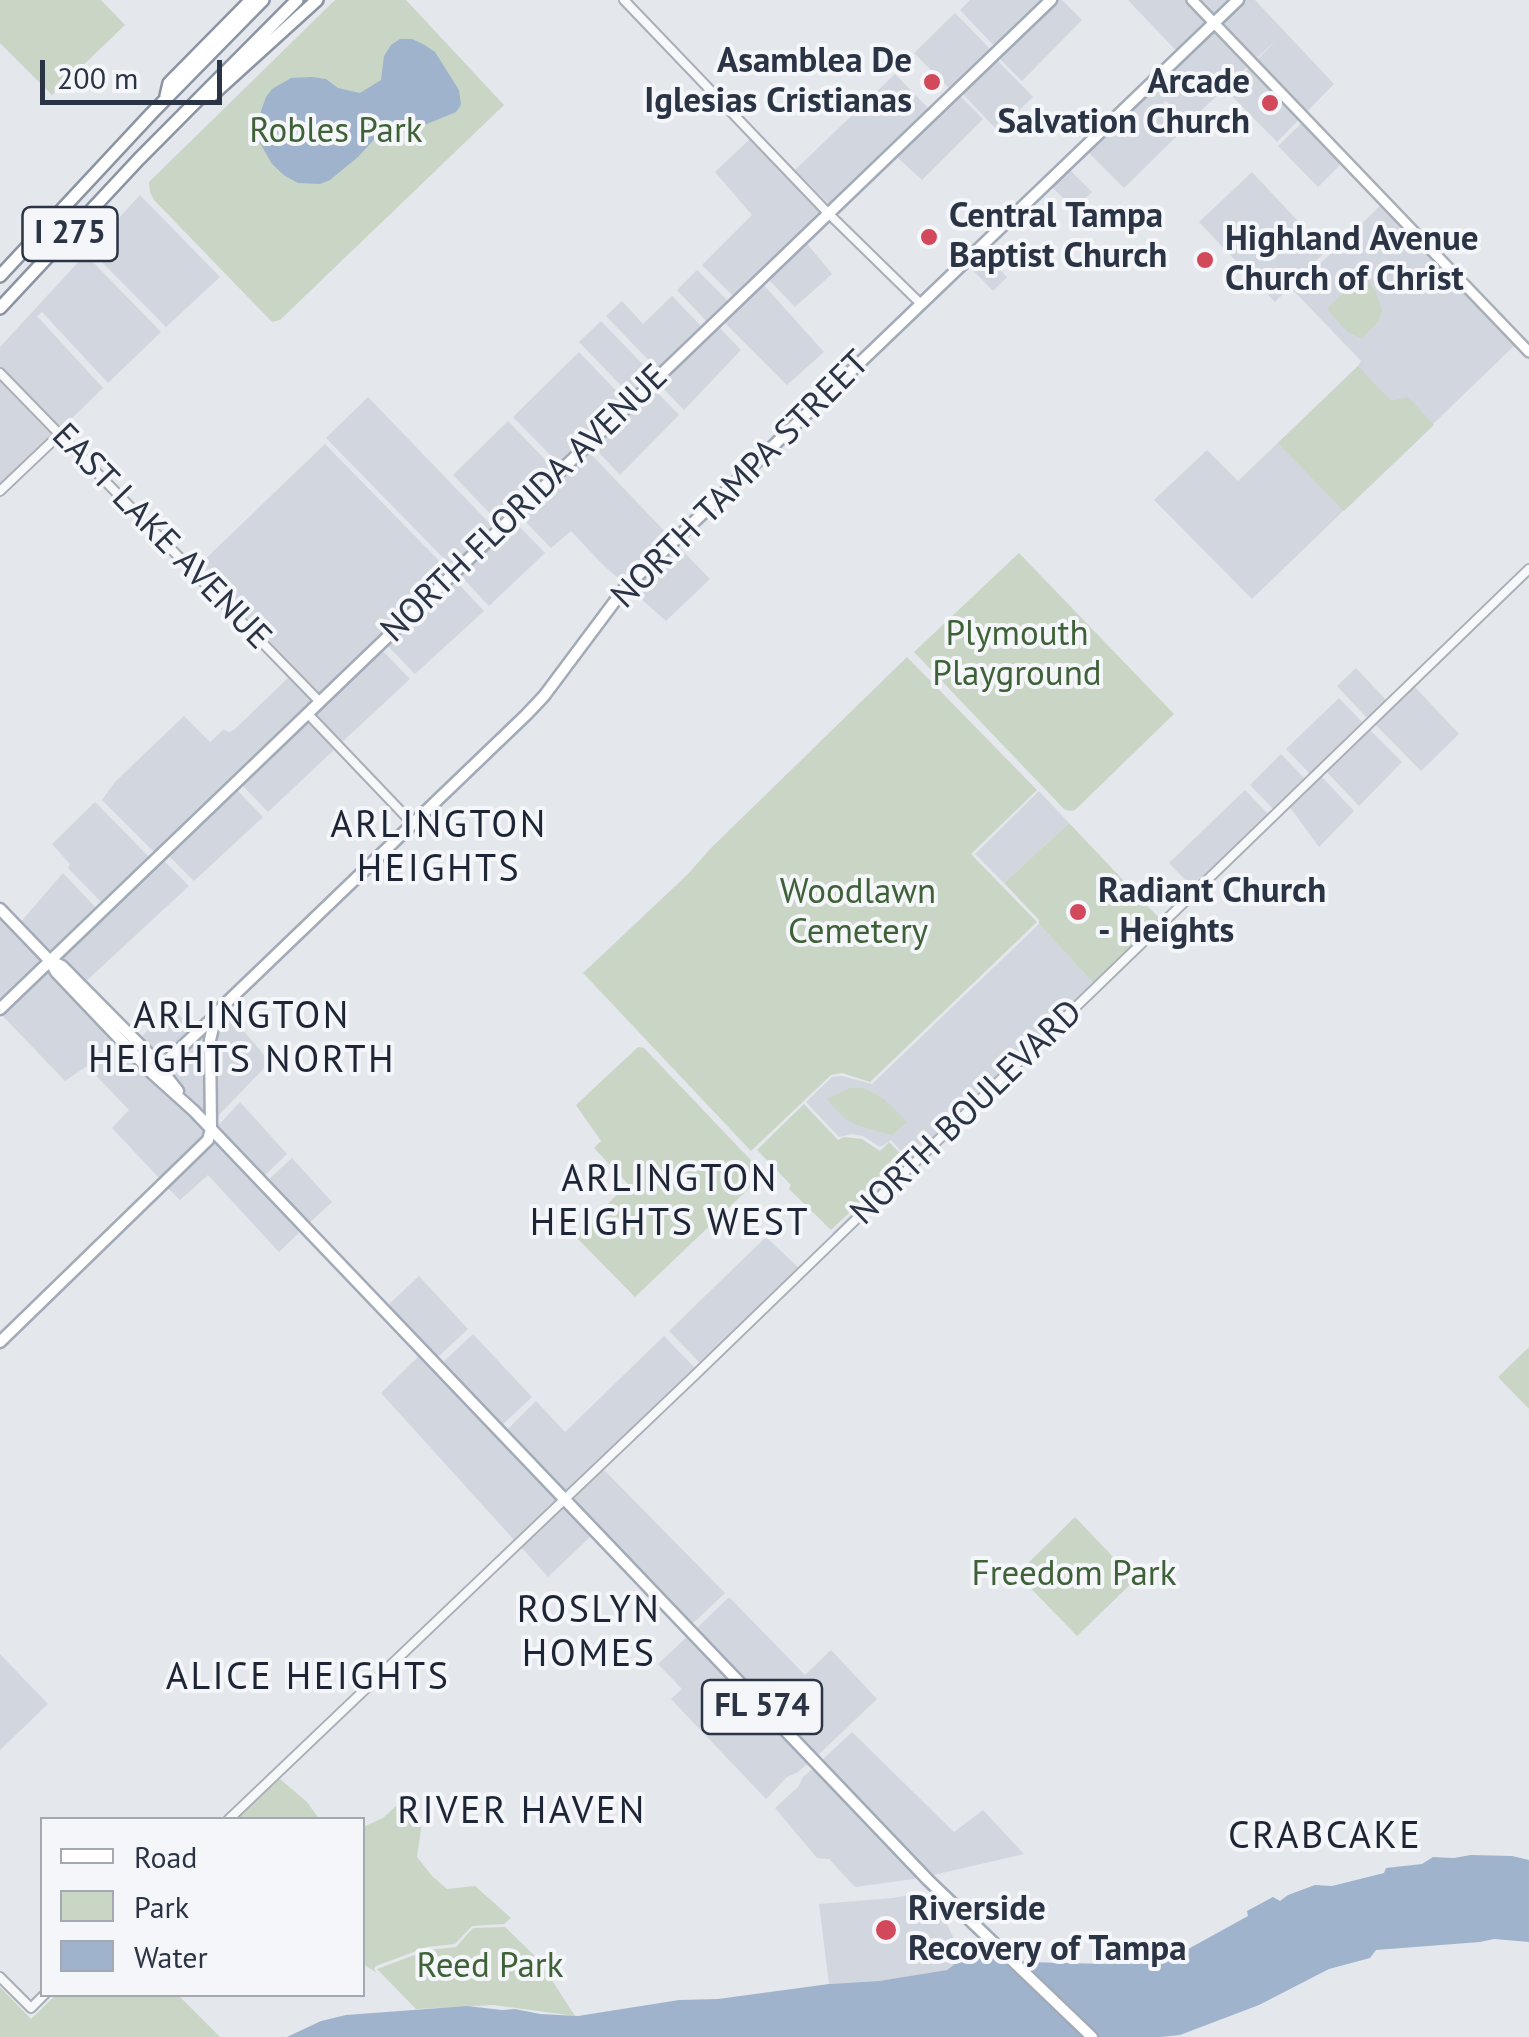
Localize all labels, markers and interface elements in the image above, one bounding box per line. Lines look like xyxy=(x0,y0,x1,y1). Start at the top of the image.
scale bar xyxy=(45,40,228,102)
place label: Asamblea De Iglesias Cristianas xyxy=(644,41,912,123)
text: 200 m xyxy=(57,58,138,97)
place label: Arcade Salvation Church xyxy=(997,62,1250,144)
marker: Asamblea De Iglesias Cristianas xyxy=(921,71,943,93)
marker: Arcade Salvation Church xyxy=(1259,92,1281,114)
park label: Robles Park xyxy=(249,111,423,153)
place label: Central Tampa Baptist Church xyxy=(949,196,1167,278)
road number: I 275 xyxy=(22,207,118,261)
place label: Highland Avenue Church of Christ xyxy=(1225,219,1479,301)
marker: Central Tampa Baptist Church xyxy=(918,226,940,248)
marker: Highland Avenue Church of Christ xyxy=(1194,249,1216,271)
street label: NORTH TAMPA STREET xyxy=(604,343,878,617)
street label: NORTH FLORIDA AVENUE xyxy=(373,356,677,652)
street label: EAST LAKE AVENUE xyxy=(43,415,279,659)
park label: Plymouth Playground xyxy=(932,614,1102,696)
district label: ARLINGTON HEIGHTS xyxy=(330,803,548,892)
place label: Radiant Church - Heights xyxy=(1098,871,1326,953)
park label: Woodlawn Cemetery xyxy=(780,872,936,954)
marker: Radiant Church - Heights xyxy=(1067,901,1089,923)
street label: NORTH BOULEVARD xyxy=(843,992,1091,1234)
district label: ARLINGTON HEIGHTS NORTH xyxy=(88,994,396,1084)
district label: ARLINGTON HEIGHTS WEST xyxy=(530,1157,810,1246)
park label: Freedom Park xyxy=(972,1554,1176,1596)
district label: ROSLYN HOMES xyxy=(517,1588,661,1678)
district label: ALICE HEIGHTS xyxy=(166,1655,450,1701)
road number: FL 574 xyxy=(702,1680,822,1734)
district label: RIVER HAVEN xyxy=(397,1789,647,1835)
district label: CRABCAKE xyxy=(1228,1814,1422,1860)
legend xyxy=(40,1817,365,1997)
text: Road xyxy=(134,1837,198,1876)
text: Park xyxy=(134,1887,189,1926)
place label: Riverside Recovery of Tampa xyxy=(908,1889,1186,1971)
marker: Riverside Recovery of Tampa xyxy=(873,1917,899,1943)
text: Water xyxy=(134,1937,208,1976)
park label: Reed Park xyxy=(417,1946,563,1988)

